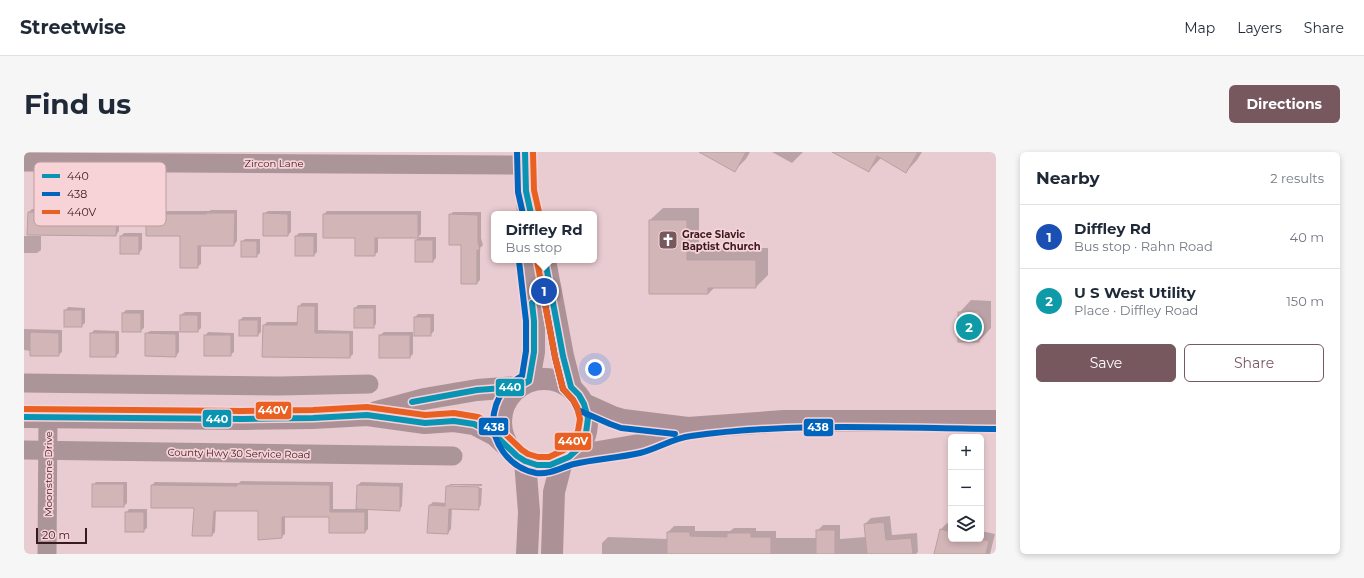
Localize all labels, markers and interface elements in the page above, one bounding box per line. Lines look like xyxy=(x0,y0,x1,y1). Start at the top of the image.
text: Streetwise xyxy=(20,16,126,39)
text: Map xyxy=(1184,19,1215,37)
text: Layers xyxy=(1237,19,1282,37)
text: Share xyxy=(1304,19,1344,37)
button: Directions xyxy=(1229,85,1340,123)
text: Find us xyxy=(24,87,131,121)
street label: Zircon Lane xyxy=(245,157,303,170)
legend xyxy=(34,162,166,226)
text: Nearby xyxy=(1036,168,1100,188)
text: 440 xyxy=(67,169,89,183)
text: 2 results xyxy=(1270,170,1324,186)
text: 438 xyxy=(67,187,87,201)
text: 440V xyxy=(67,205,97,219)
popup xyxy=(491,211,597,263)
text: Diffley Rd xyxy=(1074,219,1151,238)
text: Diffley Rd xyxy=(505,220,583,239)
place label: Grace Slavic Baptist Church xyxy=(682,228,761,253)
church icon: Grace Slavic Baptist Church xyxy=(657,229,679,251)
text: 1 xyxy=(1046,229,1052,245)
text: 40 m xyxy=(1290,229,1324,245)
text: Bus stop · Rahn Road xyxy=(1074,238,1213,254)
text: Bus stop xyxy=(505,239,562,255)
pin: 1 xyxy=(531,276,557,306)
text: U S West Utility xyxy=(1074,283,1196,302)
text: 2 xyxy=(1045,293,1053,309)
text: 150 m xyxy=(1286,293,1324,309)
text: Place · Diffley Road xyxy=(1074,302,1198,318)
pin: 2 xyxy=(956,312,982,342)
button: Save xyxy=(1036,344,1176,382)
button: Share xyxy=(1184,344,1324,382)
your location xyxy=(585,359,605,379)
line badge: 440 xyxy=(495,378,525,397)
text: 440 xyxy=(499,380,522,394)
line badge: 440V xyxy=(255,401,292,420)
text: 440V xyxy=(258,403,289,417)
line badge: 440 xyxy=(202,409,232,428)
text: 440 xyxy=(206,412,229,426)
line badge: 438 xyxy=(478,417,509,436)
line badge: 438 xyxy=(803,418,834,437)
text: 438 xyxy=(483,420,505,434)
text: 438 xyxy=(807,420,829,434)
street label: Moonstone Drive xyxy=(42,431,55,517)
line badge: 440V xyxy=(554,432,592,451)
text: 440V xyxy=(558,434,589,448)
map controls xyxy=(948,434,984,542)
button: + xyxy=(948,434,984,470)
street label: County Hwy 30 Service Road xyxy=(167,446,311,461)
button: − xyxy=(948,470,984,506)
button: layers xyxy=(948,506,984,542)
scale bar xyxy=(36,526,87,545)
text: 20 m xyxy=(42,528,70,542)

